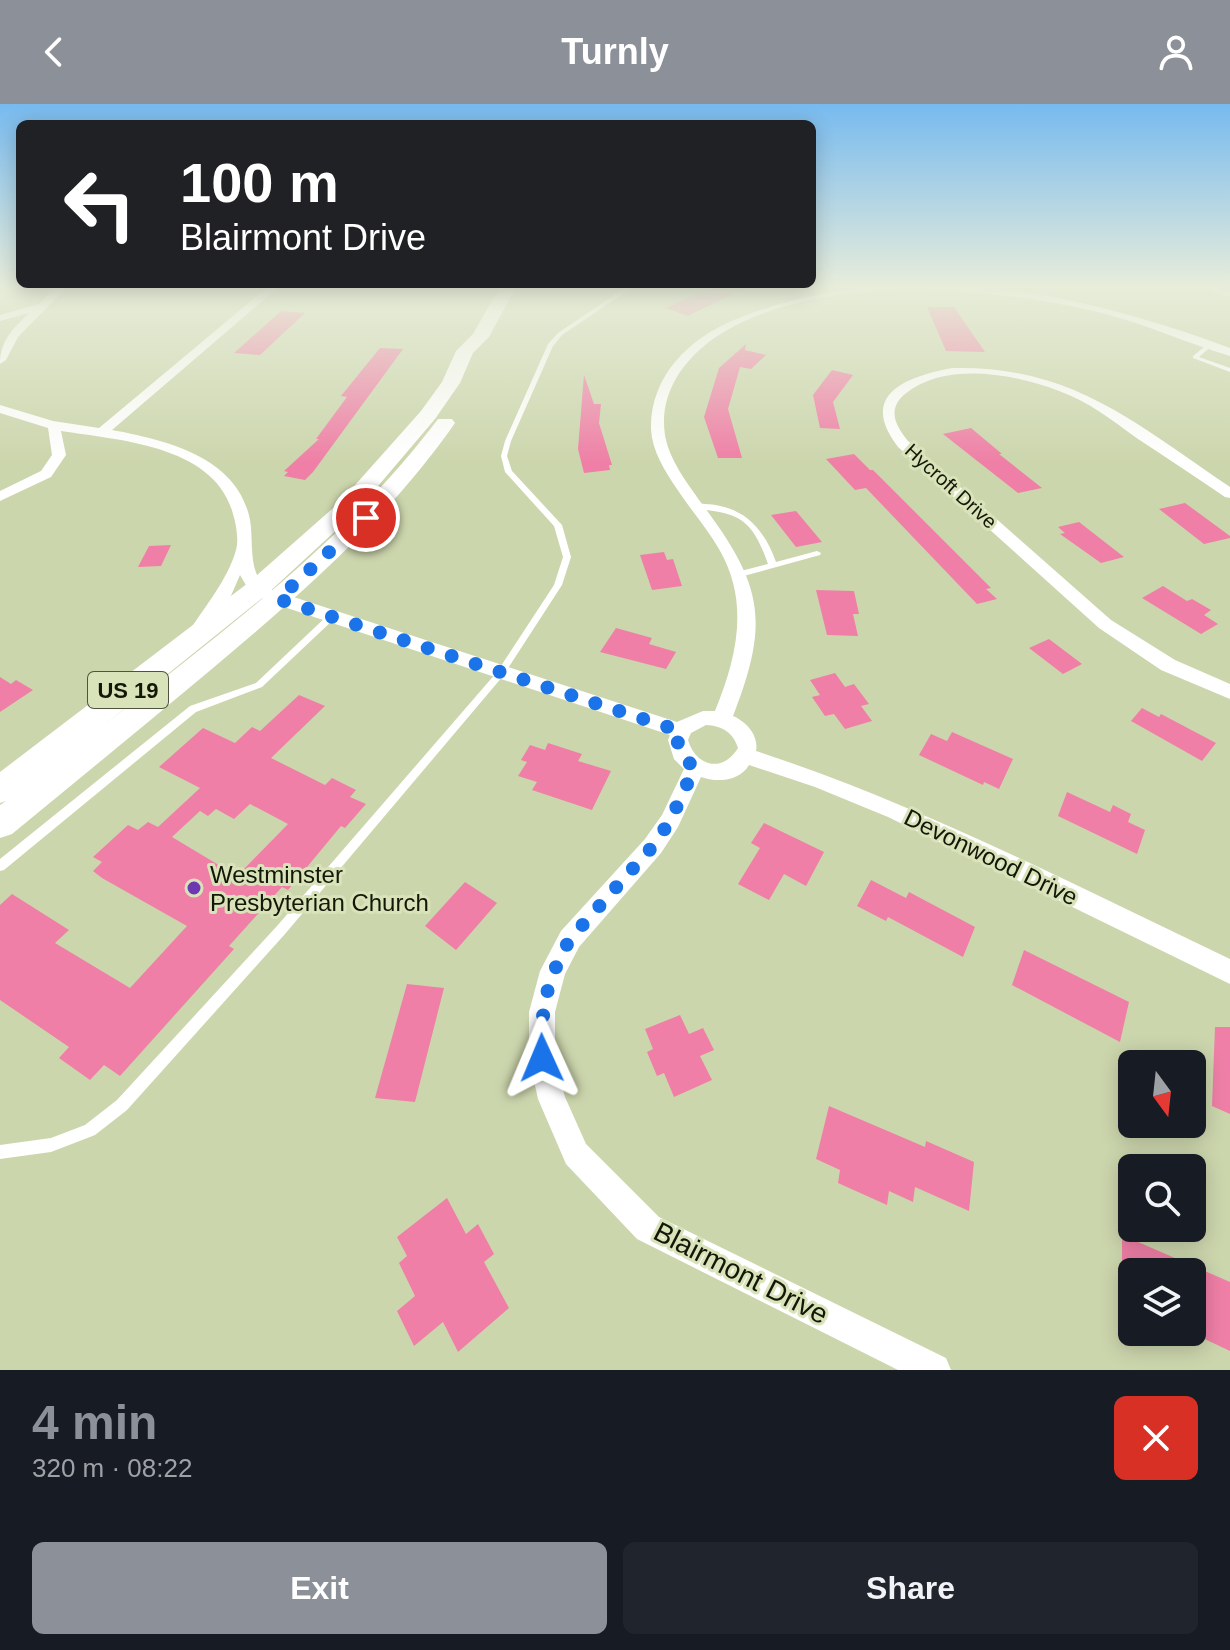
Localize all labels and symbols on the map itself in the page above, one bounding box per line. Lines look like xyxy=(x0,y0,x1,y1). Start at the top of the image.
street label: Hycroft Drive xyxy=(901,439,1001,533)
pin xyxy=(332,484,400,552)
road number: US 19 xyxy=(88,672,168,708)
street label: Devonwood Drive xyxy=(900,803,1082,911)
place label: Westminster Presbyterian Church xyxy=(210,861,429,916)
marker: Westminster Presbyterian Church xyxy=(185,879,203,897)
position arrow xyxy=(500,1016,584,1100)
north arrow xyxy=(1118,1050,1206,1138)
street label: Blairmont Drive xyxy=(649,1216,833,1330)

